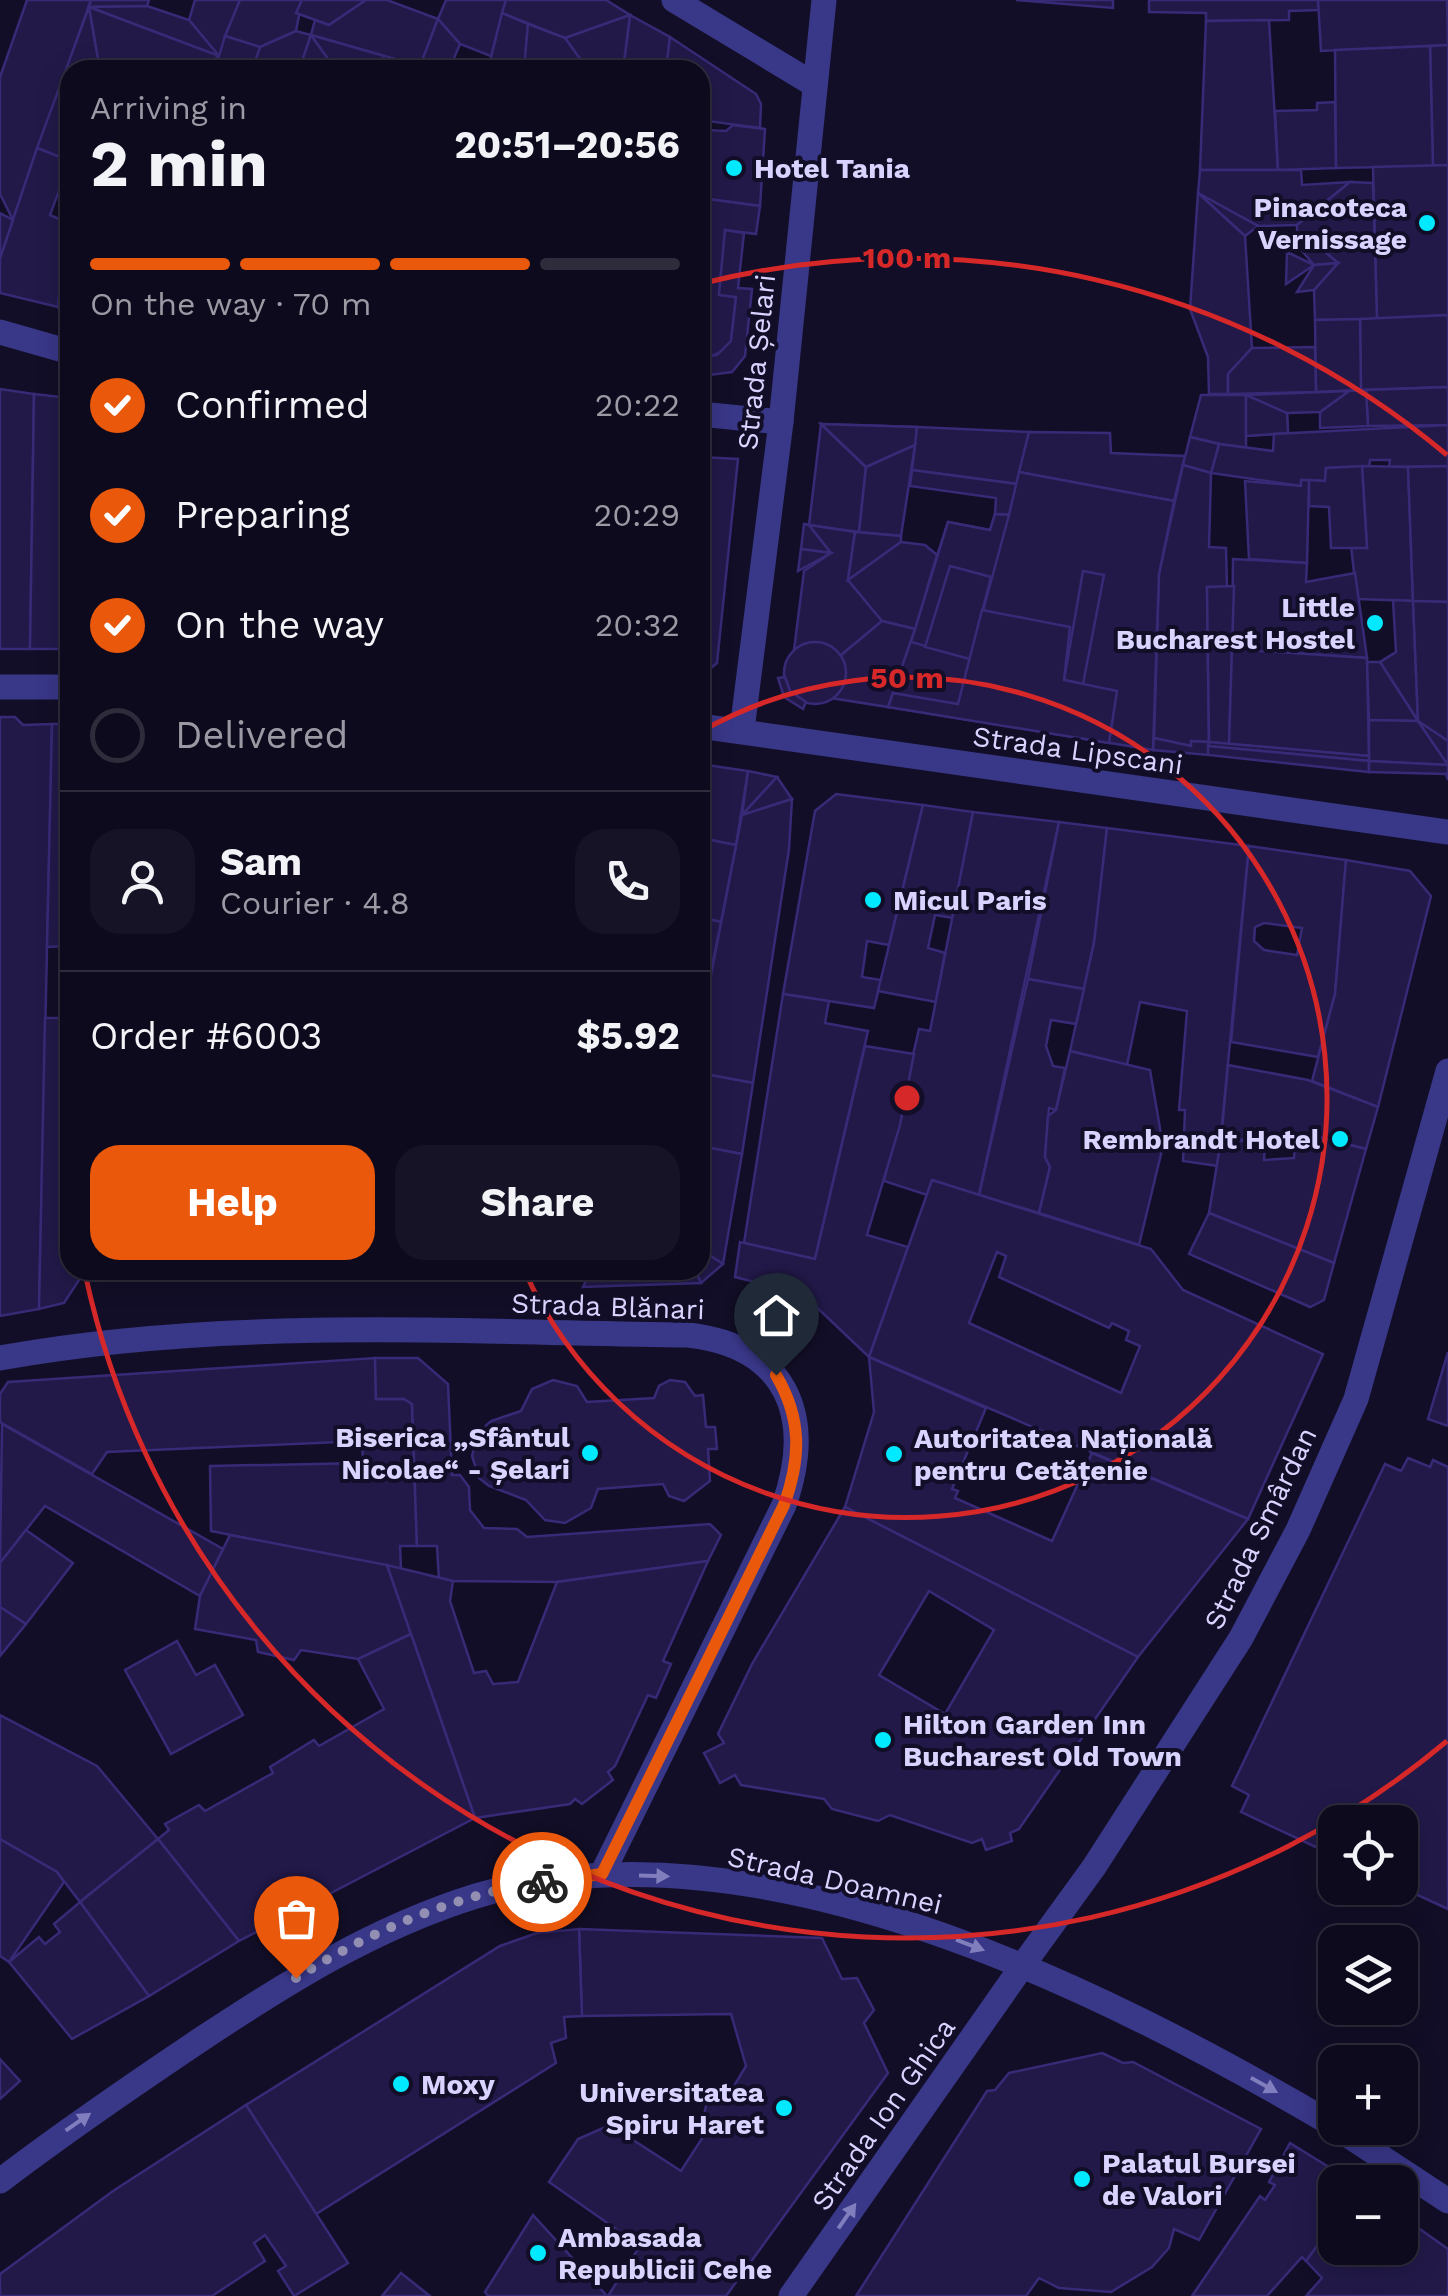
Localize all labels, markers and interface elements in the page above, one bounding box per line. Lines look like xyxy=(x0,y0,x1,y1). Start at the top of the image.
text: Arriving in xyxy=(90,89,247,127)
text: 20:51–20:56 xyxy=(454,123,680,167)
text: 2 min xyxy=(90,126,268,202)
place label: Hotel Tania xyxy=(754,152,911,185)
marker: Hotel Tania xyxy=(723,157,745,179)
place label: Pinacoteca Vernissage xyxy=(1254,191,1408,256)
marker: Pinacoteca Vernissage xyxy=(1416,212,1438,234)
text: 100 m xyxy=(863,240,951,275)
street label: Strada Șelari xyxy=(731,273,782,451)
text: On the way · 70 m xyxy=(90,285,371,323)
icon: check xyxy=(90,378,145,433)
text: Confirmed xyxy=(175,383,370,427)
text: 20:22 xyxy=(595,386,680,424)
icon: check xyxy=(90,488,145,543)
text: Preparing xyxy=(175,493,350,537)
text: 20:29 xyxy=(594,496,680,534)
place label: Little Bucharest Hostel xyxy=(1116,591,1356,656)
icon: check xyxy=(90,598,145,653)
text: On the way xyxy=(175,603,384,647)
text: 20:32 xyxy=(595,606,680,644)
marker: Little Bucharest Hostel xyxy=(1364,612,1386,634)
text: 50 m xyxy=(870,660,944,695)
text: Delivered xyxy=(175,713,348,757)
street label: Strada Lipscani xyxy=(971,719,1185,782)
button: person xyxy=(90,829,195,934)
button: phone xyxy=(575,829,680,934)
text: Sam xyxy=(220,840,302,884)
text: Courier · 4.8 xyxy=(220,884,410,922)
place label: Micul Paris xyxy=(893,884,1047,917)
marker: Micul Paris xyxy=(862,889,884,911)
text: Order #6003 xyxy=(90,1014,323,1058)
text: $5.92 xyxy=(576,1014,680,1058)
centre of rings xyxy=(889,1080,925,1116)
place label: Rembrandt Hotel xyxy=(1083,1123,1321,1156)
marker: Rembrandt Hotel xyxy=(1329,1128,1351,1150)
button: Help xyxy=(90,1145,375,1260)
button: Share xyxy=(395,1145,680,1260)
pin xyxy=(734,1273,819,1376)
street label: Strada Blănari xyxy=(511,1287,705,1326)
icon: home xyxy=(749,1288,804,1343)
place label: Biserica „Sfântul Nicolae“ - Șelari xyxy=(335,1421,571,1486)
place label: Autoritatea Națională pentru Cetățenie xyxy=(914,1422,1213,1487)
street label: Strada Smârdan xyxy=(1197,1422,1324,1635)
marker: Biserica „Sfântul Nicolae“ - Șelari xyxy=(579,1442,601,1464)
marker: Autoritatea Națională pentru Cetățenie xyxy=(883,1443,905,1465)
place label: Hilton Garden Inn Bucharest Old Town xyxy=(903,1708,1182,1773)
marker: Hilton Garden Inn Bucharest Old Town xyxy=(872,1729,894,1751)
map controls xyxy=(1318,1805,1418,2265)
button: locate xyxy=(1318,1805,1418,1905)
courier xyxy=(492,1832,592,1932)
street label: Strada Doamnei xyxy=(724,1840,945,1921)
icon: bike xyxy=(515,1855,570,1910)
one-way arrow xyxy=(638,1868,670,1884)
pin xyxy=(254,1876,339,1979)
icon: bag xyxy=(269,1891,324,1946)
button: layers xyxy=(1318,1925,1418,2025)
one-way arrow xyxy=(956,1938,986,1953)
street label: Strada Ion Ghica xyxy=(805,2012,962,2217)
button: + xyxy=(1318,2045,1418,2145)
place label: Moxy xyxy=(421,2068,495,2101)
marker: Moxy xyxy=(390,2073,412,2095)
place label: Universitatea Spiru Haret xyxy=(579,2076,765,2141)
one-way arrow xyxy=(1249,2076,1278,2093)
marker: Universitatea Spiru Haret xyxy=(773,2097,795,2119)
one-way arrow xyxy=(64,2113,91,2132)
place label: Palatul Bursei de Valori xyxy=(1102,2147,1296,2212)
button: − xyxy=(1318,2165,1418,2265)
marker: Palatul Bursei de Valori xyxy=(1071,2168,1093,2190)
one-way arrow xyxy=(837,2203,856,2230)
place label: Ambasada Republicii Cehe xyxy=(558,2221,772,2286)
marker: Ambasada Republicii Cehe xyxy=(527,2242,549,2264)

